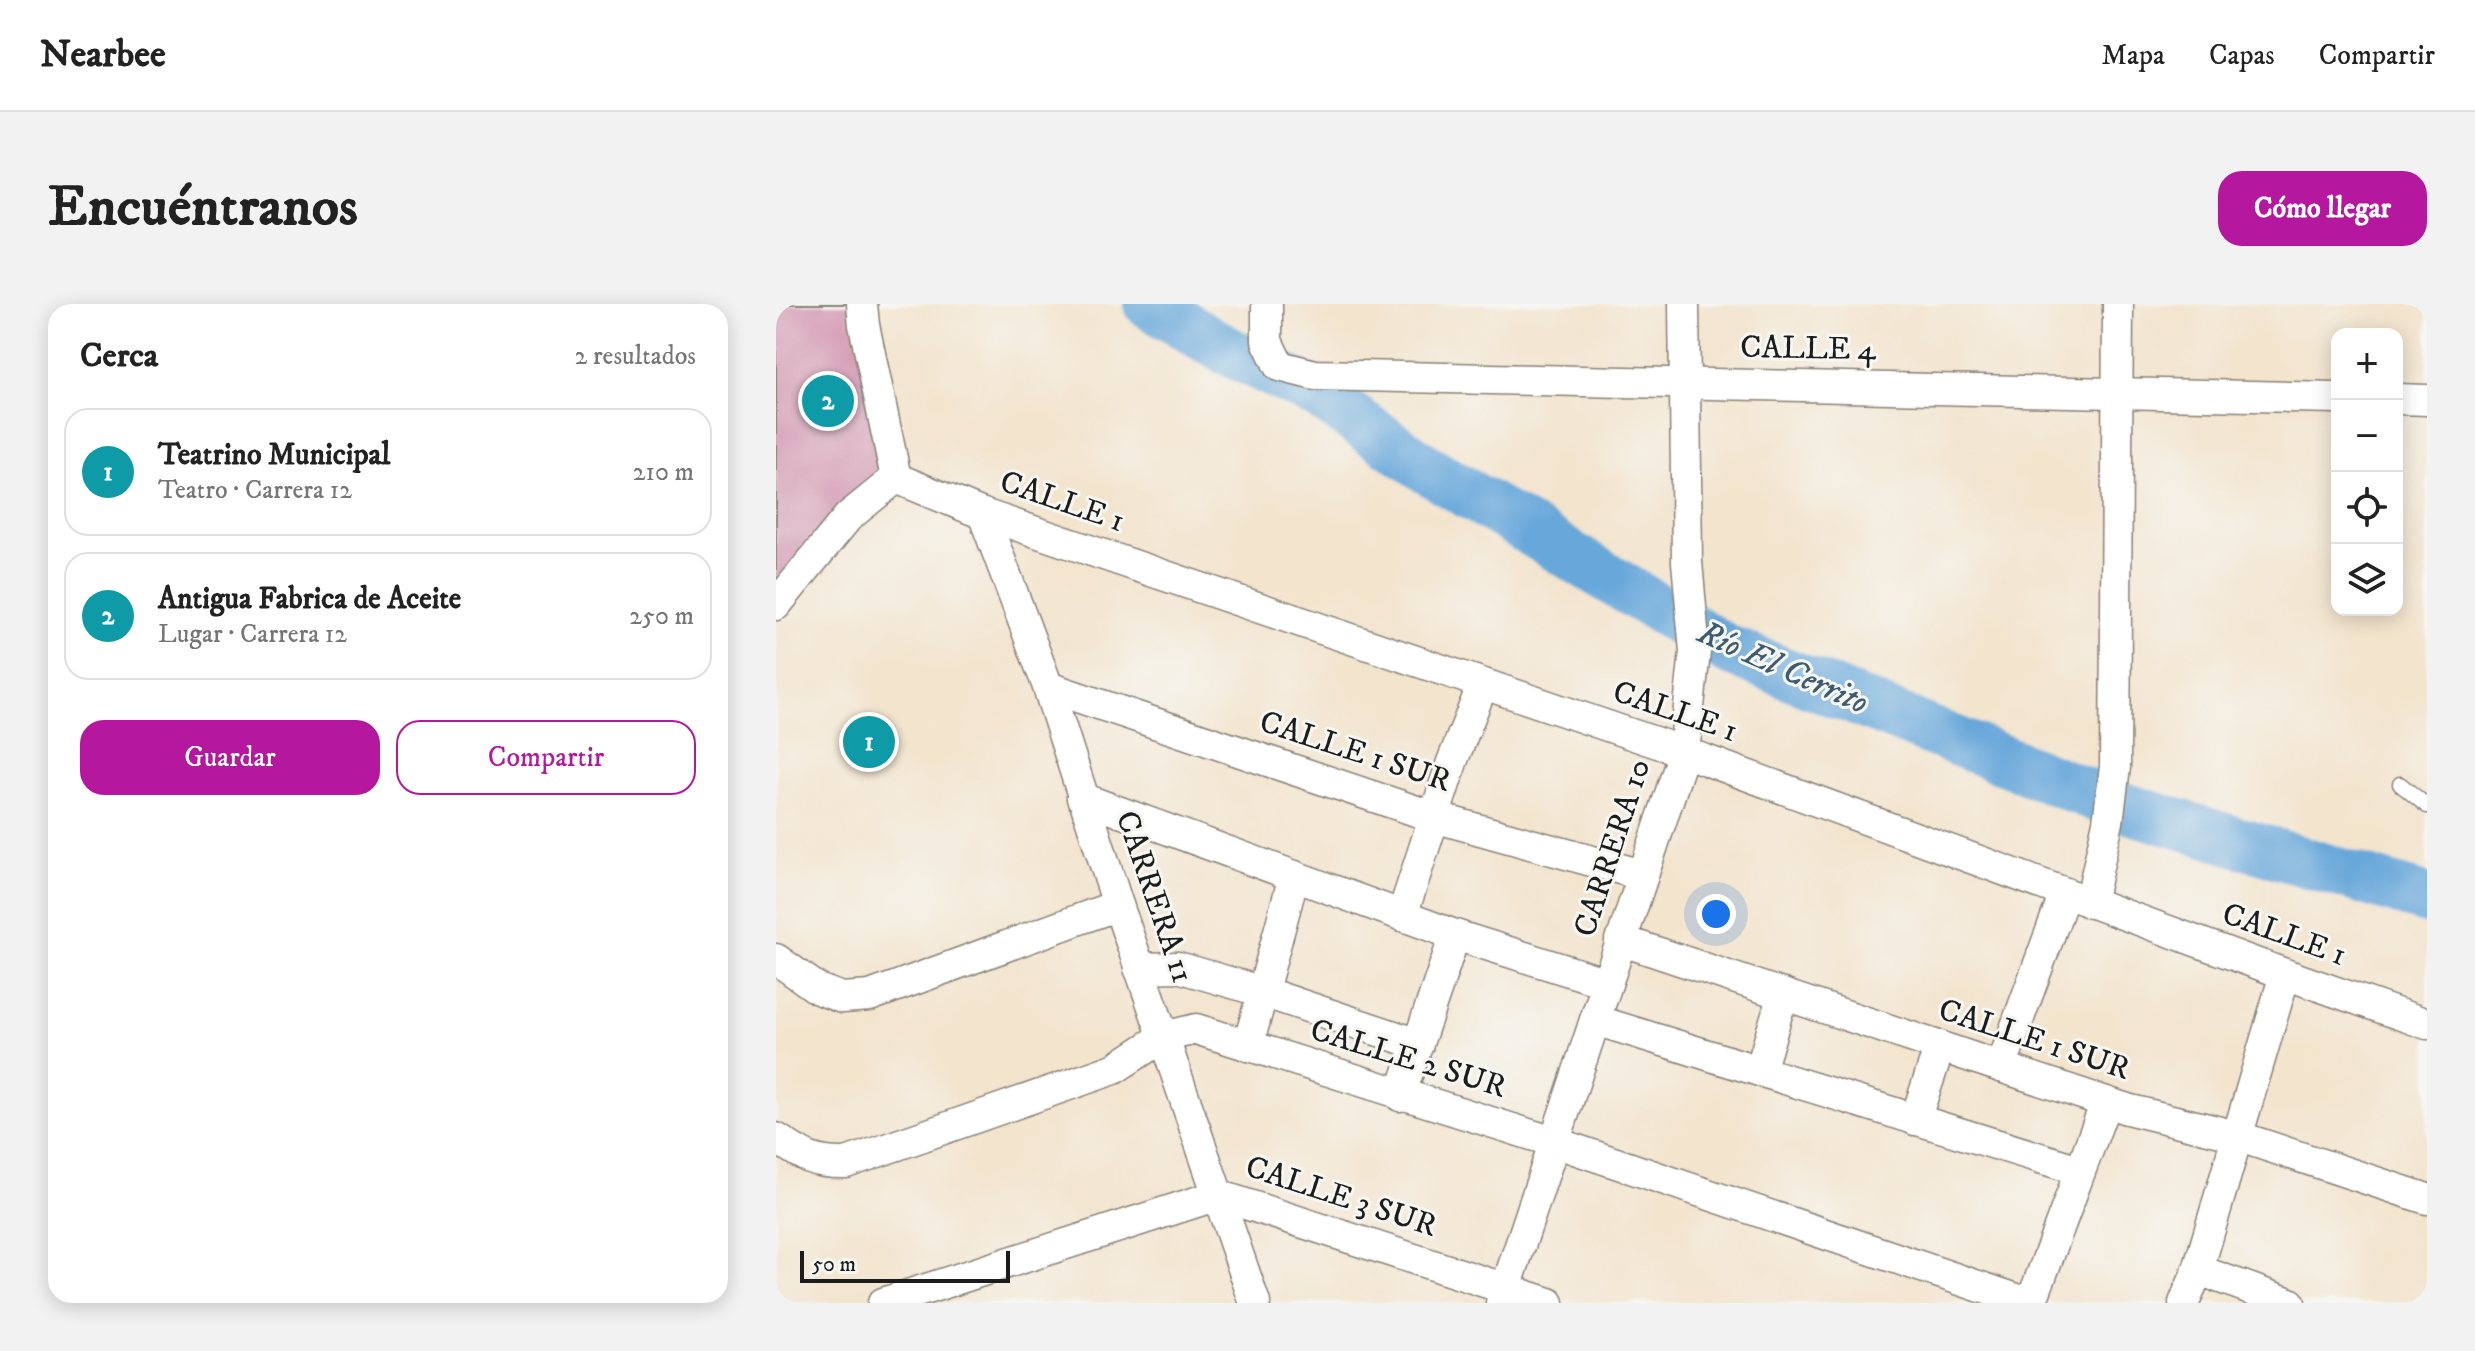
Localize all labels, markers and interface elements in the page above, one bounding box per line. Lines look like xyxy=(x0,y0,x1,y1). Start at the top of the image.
text: Nearbee xyxy=(40,31,166,79)
text: Mapa xyxy=(2101,38,2165,73)
text: Capas xyxy=(2209,38,2275,73)
text: Compartir xyxy=(2319,38,2435,73)
button: Cómo llegar xyxy=(2218,171,2427,246)
text: Encuéntranos xyxy=(48,173,358,243)
street label: CALLE 4 xyxy=(1740,328,1877,370)
map controls xyxy=(2331,328,2403,616)
button: + xyxy=(2331,328,2403,400)
text: Cerca xyxy=(80,335,158,377)
text: 2 resultados xyxy=(575,340,696,373)
pin: 2 xyxy=(802,371,854,431)
button: − xyxy=(2331,400,2403,472)
text: Teatrino Municipal xyxy=(158,437,390,474)
text: 1 xyxy=(103,456,113,489)
text: 210 m xyxy=(633,456,694,489)
street label: CALLE 1 xyxy=(994,462,1130,542)
button: locate xyxy=(2331,472,2403,544)
text: Teatro · Carrera 12 xyxy=(158,474,352,507)
button: layers xyxy=(2331,544,2403,616)
text: Antigua Fabrica de Aceite xyxy=(158,581,461,618)
text: 2 xyxy=(102,600,114,633)
text: 250 m xyxy=(629,600,694,633)
water label: Río El Cerrito xyxy=(1690,611,1875,724)
text: Lugar · Carrera 12 xyxy=(158,618,347,651)
street label: CALLE 1 xyxy=(1607,672,1743,752)
street label: CALLE 1 SUR xyxy=(1254,702,1456,802)
pin: 1 xyxy=(843,712,895,772)
button: Guardar xyxy=(80,720,380,795)
button: Compartir xyxy=(396,720,696,795)
street label: CARRERA 10 xyxy=(1566,754,1660,942)
street label: CARRERA 11 xyxy=(1106,806,1202,988)
your location xyxy=(1696,894,1736,934)
street label: CALLE 1 xyxy=(2217,894,2351,976)
street label: CALLE 1 SUR xyxy=(1933,990,2135,1090)
street label: CALLE 2 SUR xyxy=(1305,1010,1511,1108)
street label: CALLE 3 SUR xyxy=(1240,1147,1442,1247)
scale bar xyxy=(800,1247,1010,1283)
text: 50 m xyxy=(812,1251,856,1278)

